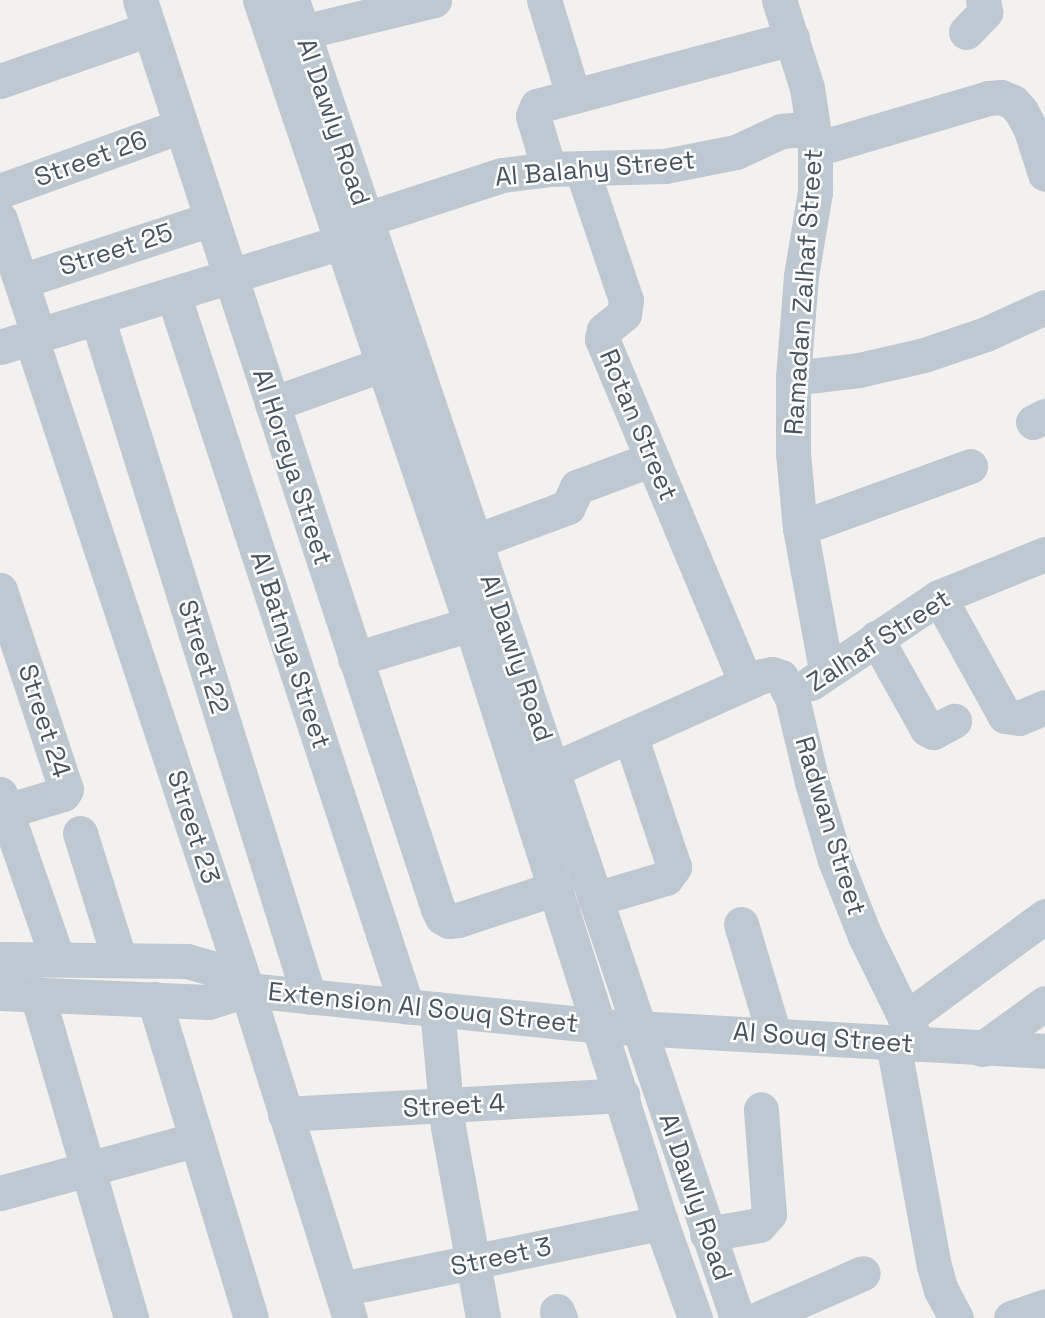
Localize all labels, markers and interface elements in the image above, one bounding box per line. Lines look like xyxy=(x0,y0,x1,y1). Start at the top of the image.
street label: Al Dawly Road xyxy=(290,34,376,210)
street label: Street 26 xyxy=(30,124,152,194)
street label: Al Balahy Street xyxy=(494,145,696,193)
street label: Ramadan Zalhaf Street xyxy=(778,148,830,436)
street label: Street 25 xyxy=(55,217,177,283)
street label: Rotan Street xyxy=(592,345,684,505)
street label: Al Horeya Street xyxy=(246,365,338,569)
street label: Al Batnya Street xyxy=(243,547,337,753)
street label: Al Dawly Road xyxy=(473,570,559,746)
street label: Zalhaf Street xyxy=(802,583,956,699)
street label: Street 22 xyxy=(171,596,235,718)
street label: Street 24 xyxy=(11,660,77,782)
street label: Radwan Street xyxy=(788,733,872,919)
street label: Street 23 xyxy=(160,766,226,888)
street label: Extension Al Souq Street xyxy=(266,976,580,1040)
street label: Al Souq Street xyxy=(732,1016,914,1060)
street label: Street 4 xyxy=(402,1088,506,1124)
street label: Al Dawly Road xyxy=(652,1109,738,1285)
street label: Street 3 xyxy=(448,1231,554,1283)

